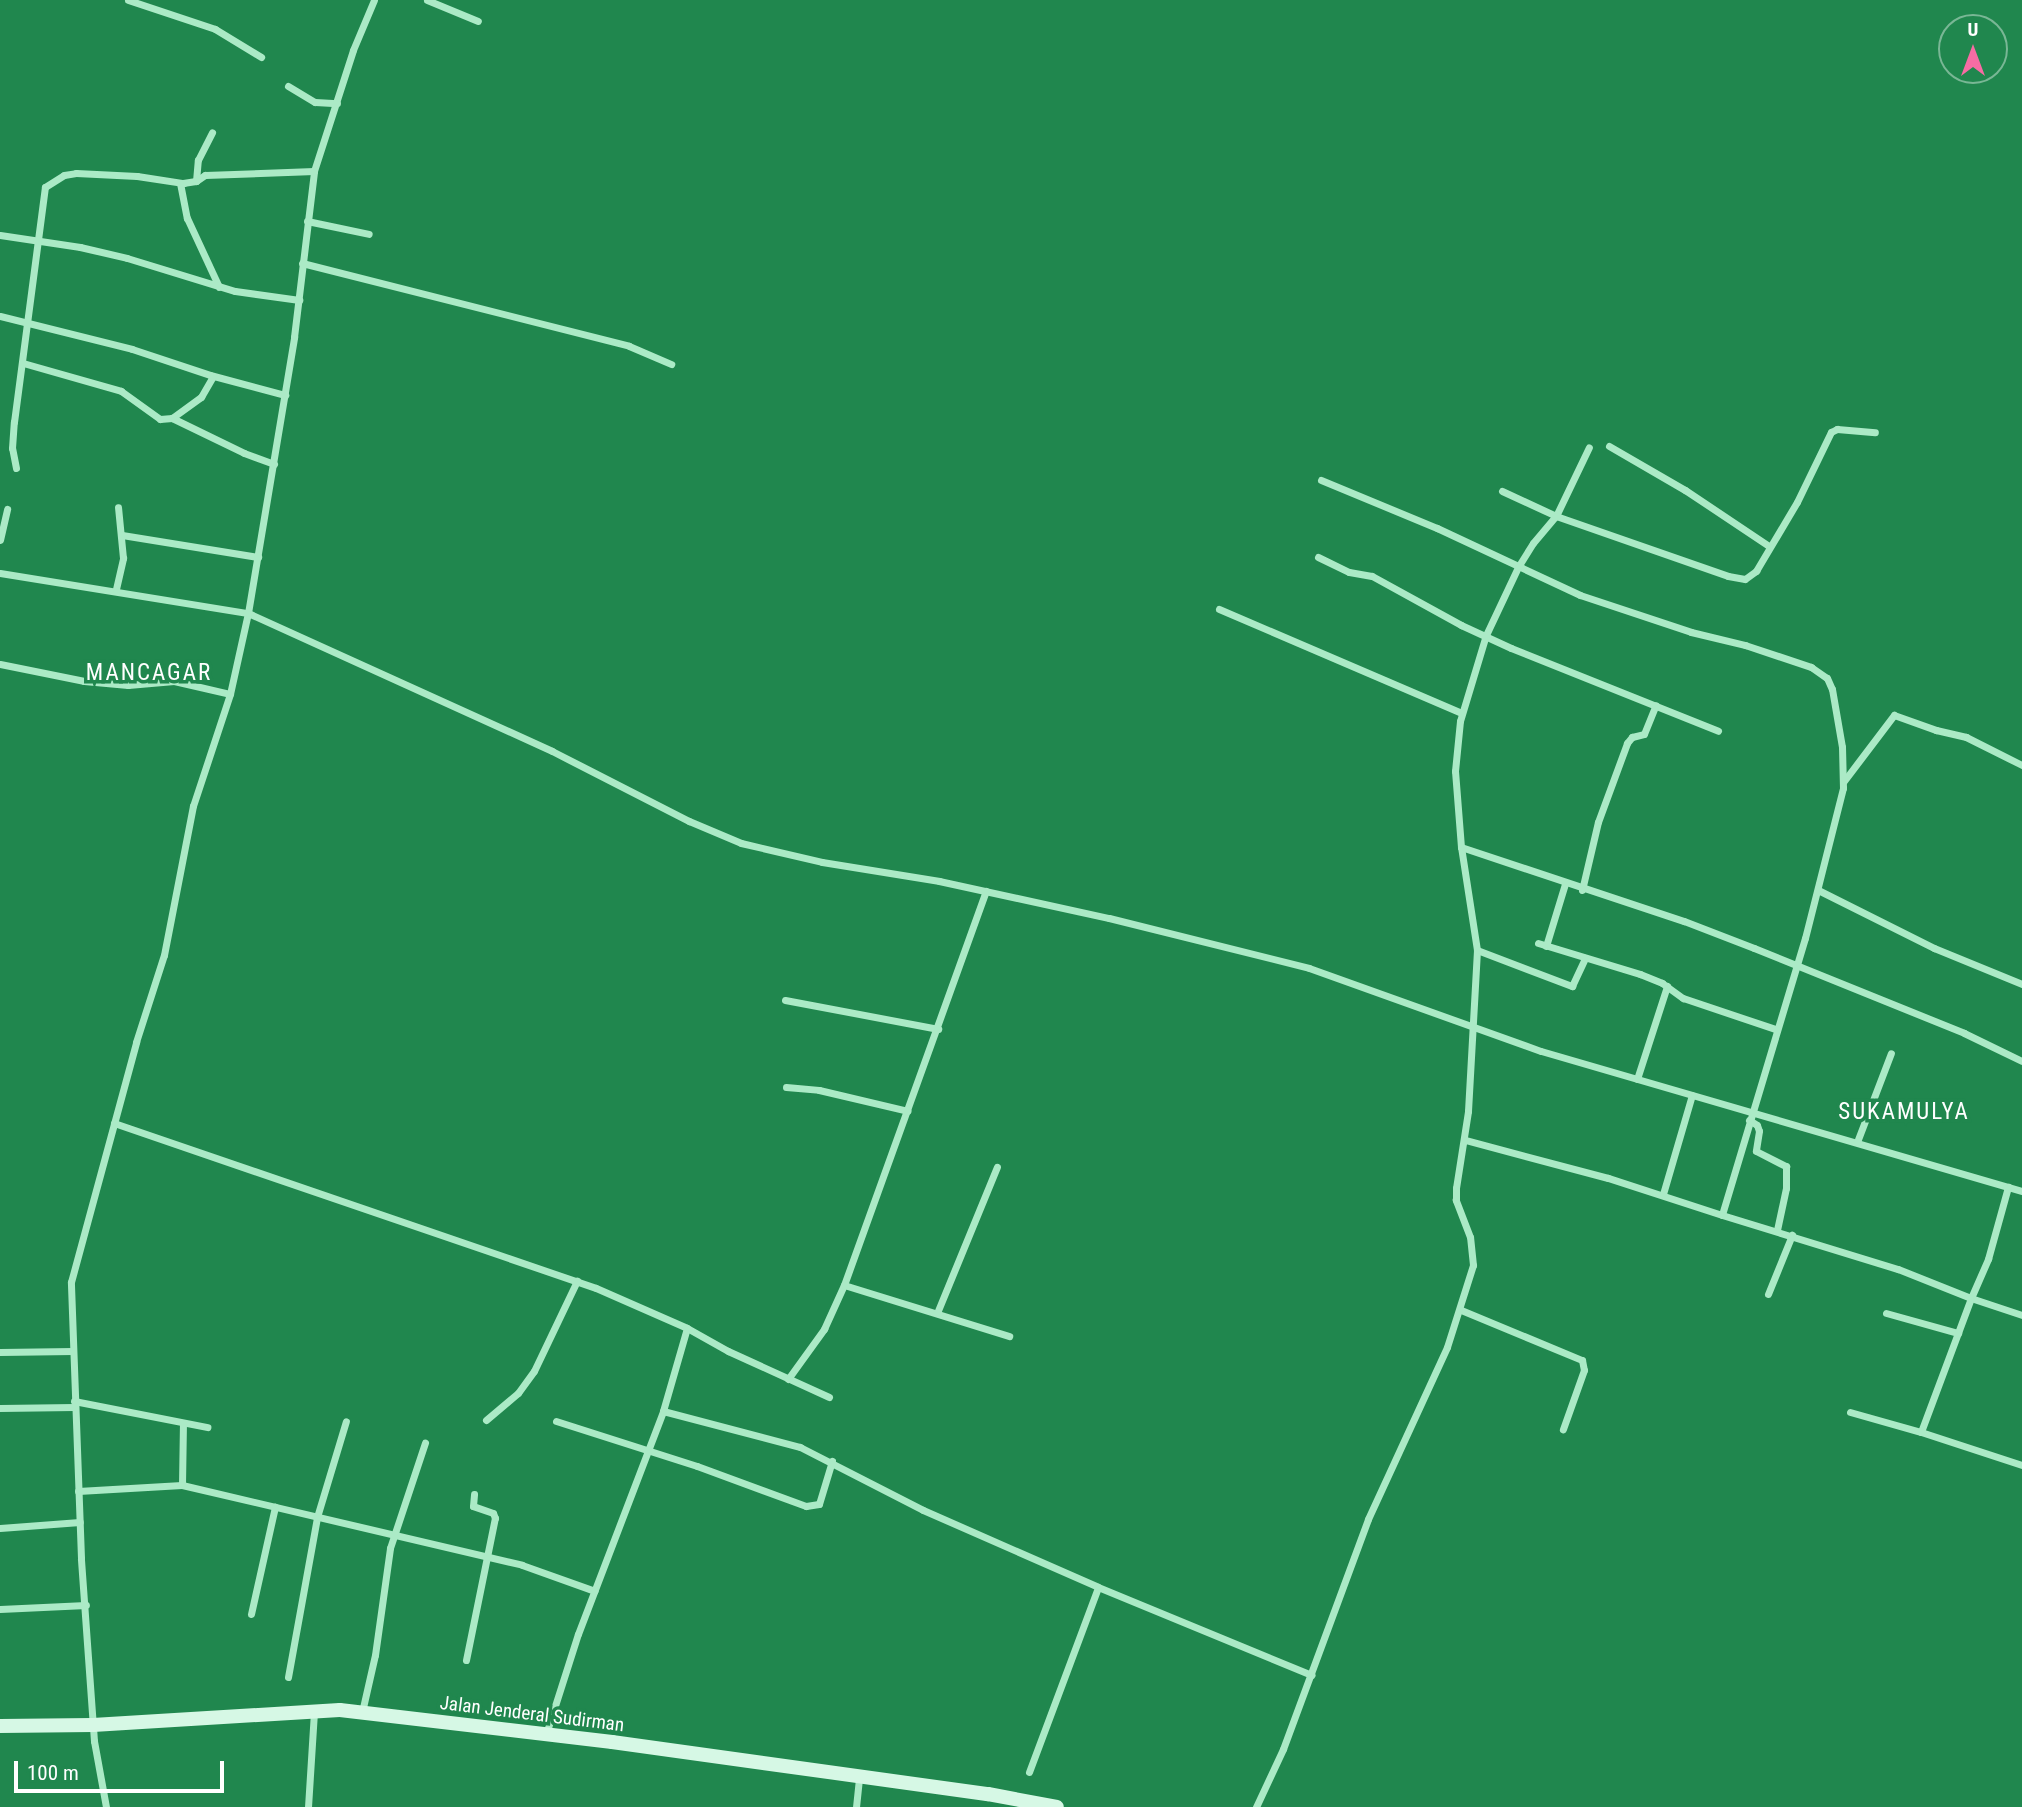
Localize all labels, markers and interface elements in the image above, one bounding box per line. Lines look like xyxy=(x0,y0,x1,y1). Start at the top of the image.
north arrow xyxy=(1938,14,2008,84)
text: U xyxy=(1968,18,1978,41)
district label: MANCAGAR xyxy=(87,659,211,687)
district label: SUKAMULYA xyxy=(1839,1098,1969,1126)
street label: Jalan Jenderal Sudirman xyxy=(439,1691,625,1737)
scale bar xyxy=(18,1748,228,1792)
text: 100 m xyxy=(27,1761,79,1785)

